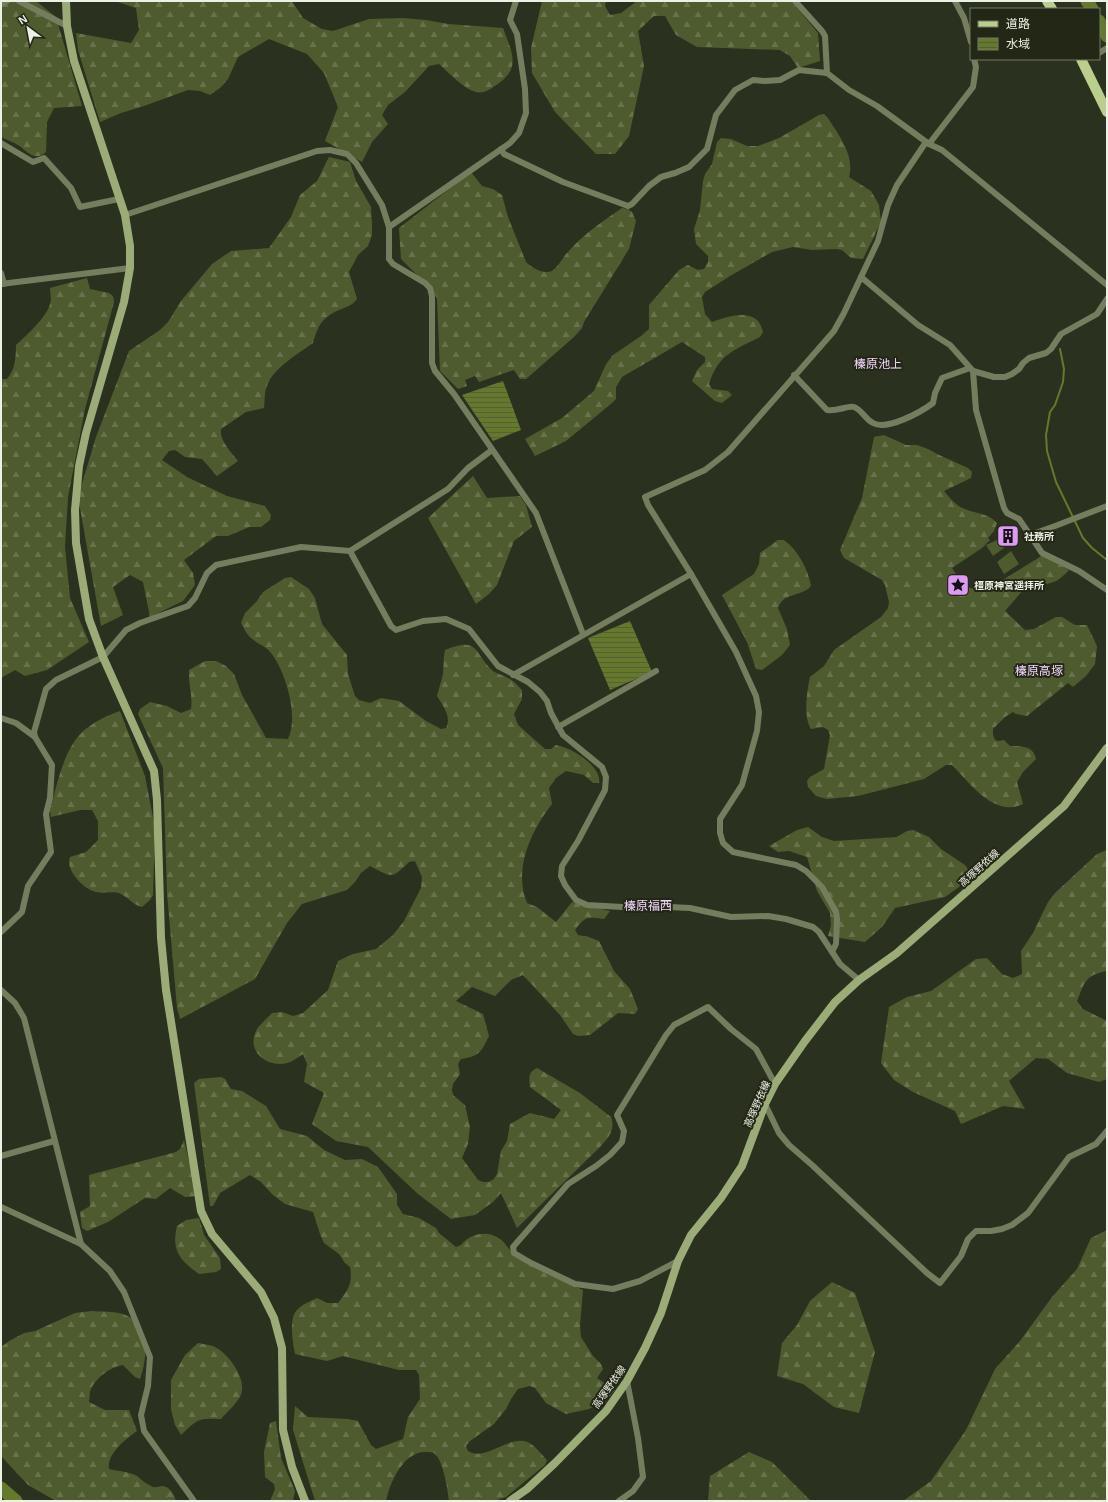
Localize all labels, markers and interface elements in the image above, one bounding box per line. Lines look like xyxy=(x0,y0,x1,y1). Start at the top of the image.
north arrow xyxy=(8,8,48,48)
legend xyxy=(970,8,1100,60)
text: N xyxy=(16,12,29,27)
text: 道路 xyxy=(1006,17,1030,31)
text: 水域 xyxy=(1006,37,1030,51)
district label: 榛原池上 xyxy=(854,357,902,371)
building icon: 社務所 xyxy=(995,523,1021,549)
place label: 社務所 xyxy=(1024,531,1054,542)
place icon: 橿原神宮遥拝所 xyxy=(945,572,971,598)
place label: 橿原神宮遥拝所 xyxy=(974,580,1044,591)
district label: 榛原高塚 xyxy=(1015,664,1063,678)
street label: 高塚野依線 xyxy=(957,847,1001,889)
district label: 榛原福西 xyxy=(624,899,672,913)
street label: 高塚野依線 xyxy=(742,1079,772,1129)
street label: 高塚野依線 xyxy=(590,1363,628,1411)

